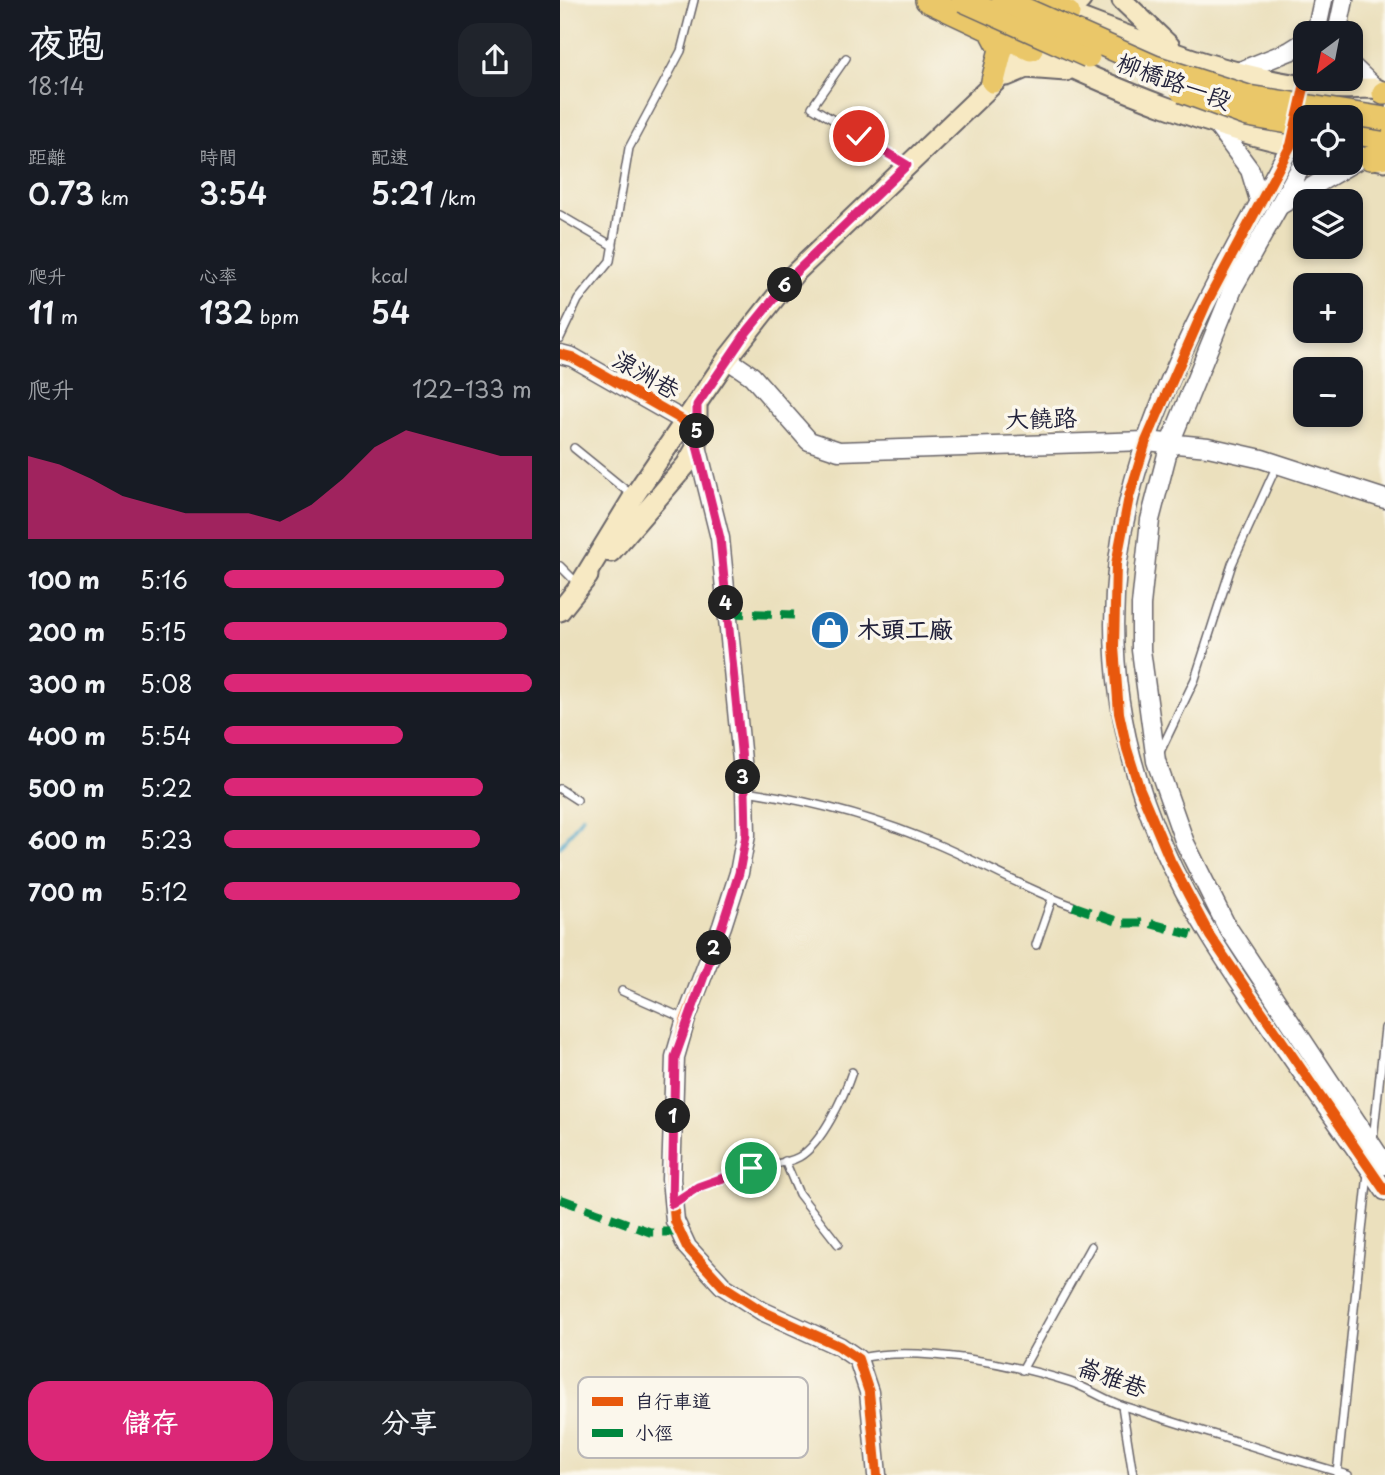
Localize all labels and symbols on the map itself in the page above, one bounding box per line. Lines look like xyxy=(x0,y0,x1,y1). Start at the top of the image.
north arrow xyxy=(1293,21,1363,91)
street label: 柳橋路一段 xyxy=(1112,43,1237,118)
pin xyxy=(829,106,889,166)
pin: 6 xyxy=(768,268,803,302)
street label: 湶洲巷 xyxy=(607,340,687,407)
street label: 大饒路 xyxy=(1005,398,1077,436)
pin: 5 xyxy=(680,414,714,448)
pin: 4 xyxy=(708,586,744,620)
shop icon: 木頭工廠 xyxy=(809,609,851,651)
place label: 木頭工廠 xyxy=(857,610,953,646)
pin: 3 xyxy=(726,760,760,794)
pin: 2 xyxy=(696,930,732,965)
pin: 1 xyxy=(656,1098,690,1134)
pin xyxy=(721,1138,781,1198)
street label: 崙雅巷 xyxy=(1073,1347,1153,1405)
legend xyxy=(578,1377,808,1458)
text: 自行車道 xyxy=(635,1386,711,1414)
text: 小徑 xyxy=(635,1418,673,1446)

